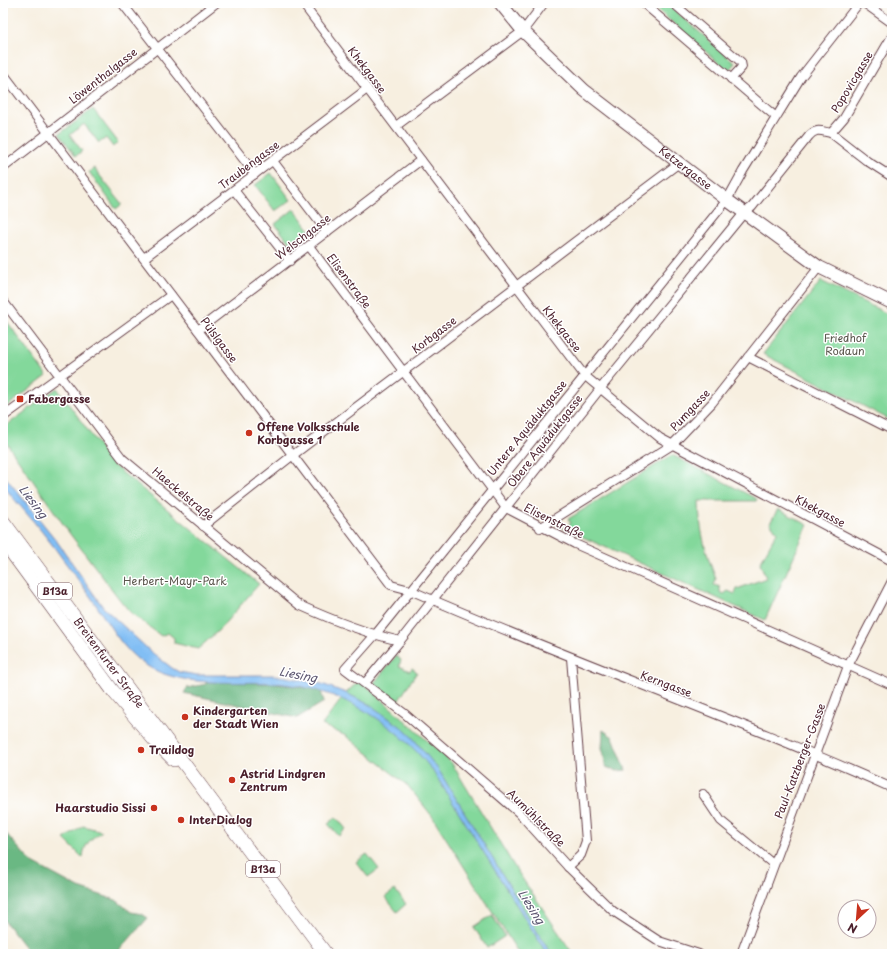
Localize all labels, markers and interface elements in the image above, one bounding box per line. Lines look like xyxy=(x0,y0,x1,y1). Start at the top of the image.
street label: Löwenthalgasse xyxy=(65,43,141,108)
street label: Khekgasse xyxy=(344,43,391,97)
street label: Popovicgasse xyxy=(826,48,877,116)
street label: Traubengasse xyxy=(215,136,283,193)
street label: Ketzergasse xyxy=(656,142,716,194)
street label: Welschgasse xyxy=(271,209,334,264)
street label: Elisenstraße xyxy=(323,250,376,312)
street label: Khekgasse xyxy=(539,302,586,356)
street label: Korbgasse xyxy=(408,312,460,357)
street label: Pülslgasse xyxy=(197,313,242,366)
park label: Friedhof Rodaun xyxy=(824,329,867,359)
street label: Untere Aquäduktgasse xyxy=(483,376,571,479)
street label: Pumgasse xyxy=(666,385,714,434)
place label: Fabergasse xyxy=(28,390,90,407)
street label: Obere Aquäduktgasse xyxy=(503,390,586,491)
marker: Fabergasse xyxy=(15,394,25,404)
place label: Offene Volksschule Korbgasse 1 xyxy=(257,418,360,448)
marker: Offene Volksschule Korbgasse 1 xyxy=(244,428,254,438)
street label: Haeckelstraße xyxy=(149,463,218,525)
water label: Liesing xyxy=(15,481,53,523)
street label: Khekgasse xyxy=(792,490,849,531)
street label: Elisenstraße xyxy=(521,499,587,543)
park label: Herbert-Mayr-Park xyxy=(123,572,227,589)
road number: B13a xyxy=(38,583,72,599)
street label: Breitenfurter Straße xyxy=(70,614,149,711)
water label: Liesing xyxy=(278,662,320,687)
street label: Kerngasse xyxy=(638,666,695,701)
street label: Paul-Katzberger-Gasse xyxy=(770,701,829,821)
place label: Kindergarten der Stadt Wien xyxy=(193,702,279,732)
marker: Kindergarten der Stadt Wien xyxy=(180,712,190,722)
place label: Traildog xyxy=(149,741,194,758)
marker: Traildog xyxy=(136,745,146,755)
place label: Astrid Lindgren Zentrum xyxy=(239,765,326,795)
marker: Astrid Lindgren Zentrum xyxy=(227,775,237,785)
street label: Aumühlstraße xyxy=(503,785,569,851)
place label: Haarstudio Sissi xyxy=(55,799,147,816)
marker: Haarstudio Sissi xyxy=(149,803,159,813)
place label: InterDialog xyxy=(189,811,252,828)
marker: InterDialog xyxy=(176,815,186,825)
road number: B13a xyxy=(246,861,280,877)
water label: Liesing xyxy=(514,886,550,928)
north arrow xyxy=(837,899,877,939)
text: N xyxy=(844,919,860,938)

